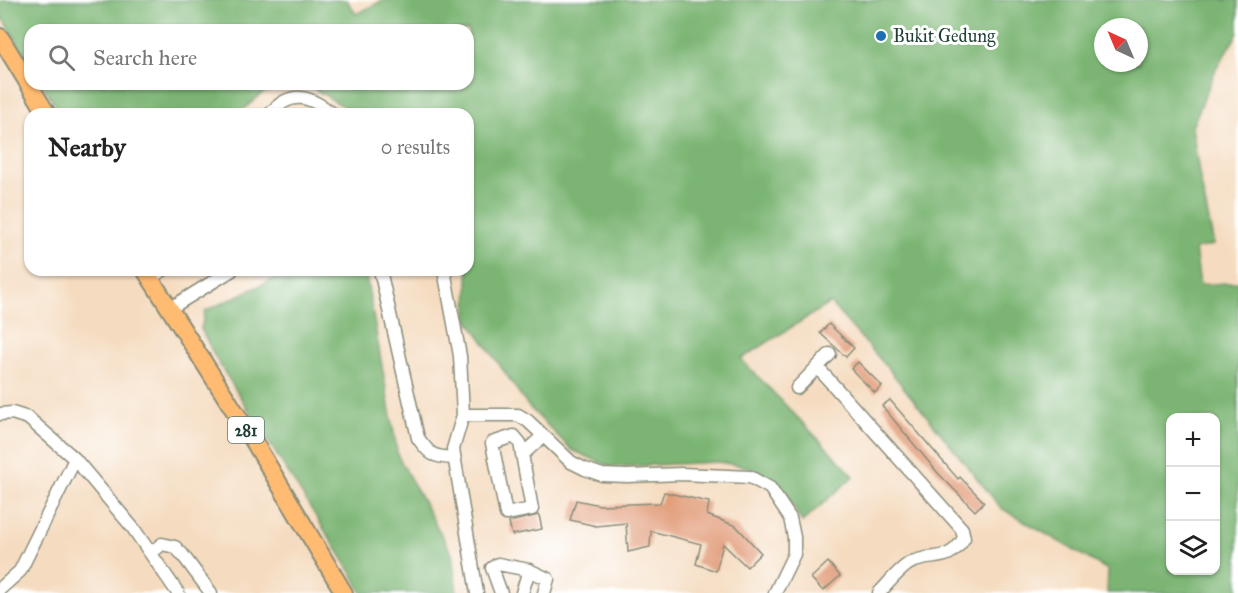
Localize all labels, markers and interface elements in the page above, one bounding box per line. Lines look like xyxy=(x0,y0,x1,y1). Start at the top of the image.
north arrow xyxy=(1094,18,1148,72)
search box xyxy=(24,24,474,90)
place label: Bukit Gedung xyxy=(893,25,996,48)
marker: Bukit Gedung xyxy=(874,29,888,43)
icon: search xyxy=(45,41,78,74)
text: Search here xyxy=(93,44,197,71)
text: Nearby xyxy=(48,131,126,163)
text: 0 results xyxy=(381,135,450,159)
map controls xyxy=(1166,413,1220,575)
button: + xyxy=(1166,413,1220,467)
road number: 281 xyxy=(228,417,264,443)
button: − xyxy=(1166,467,1220,521)
button: layers xyxy=(1166,521,1220,575)

